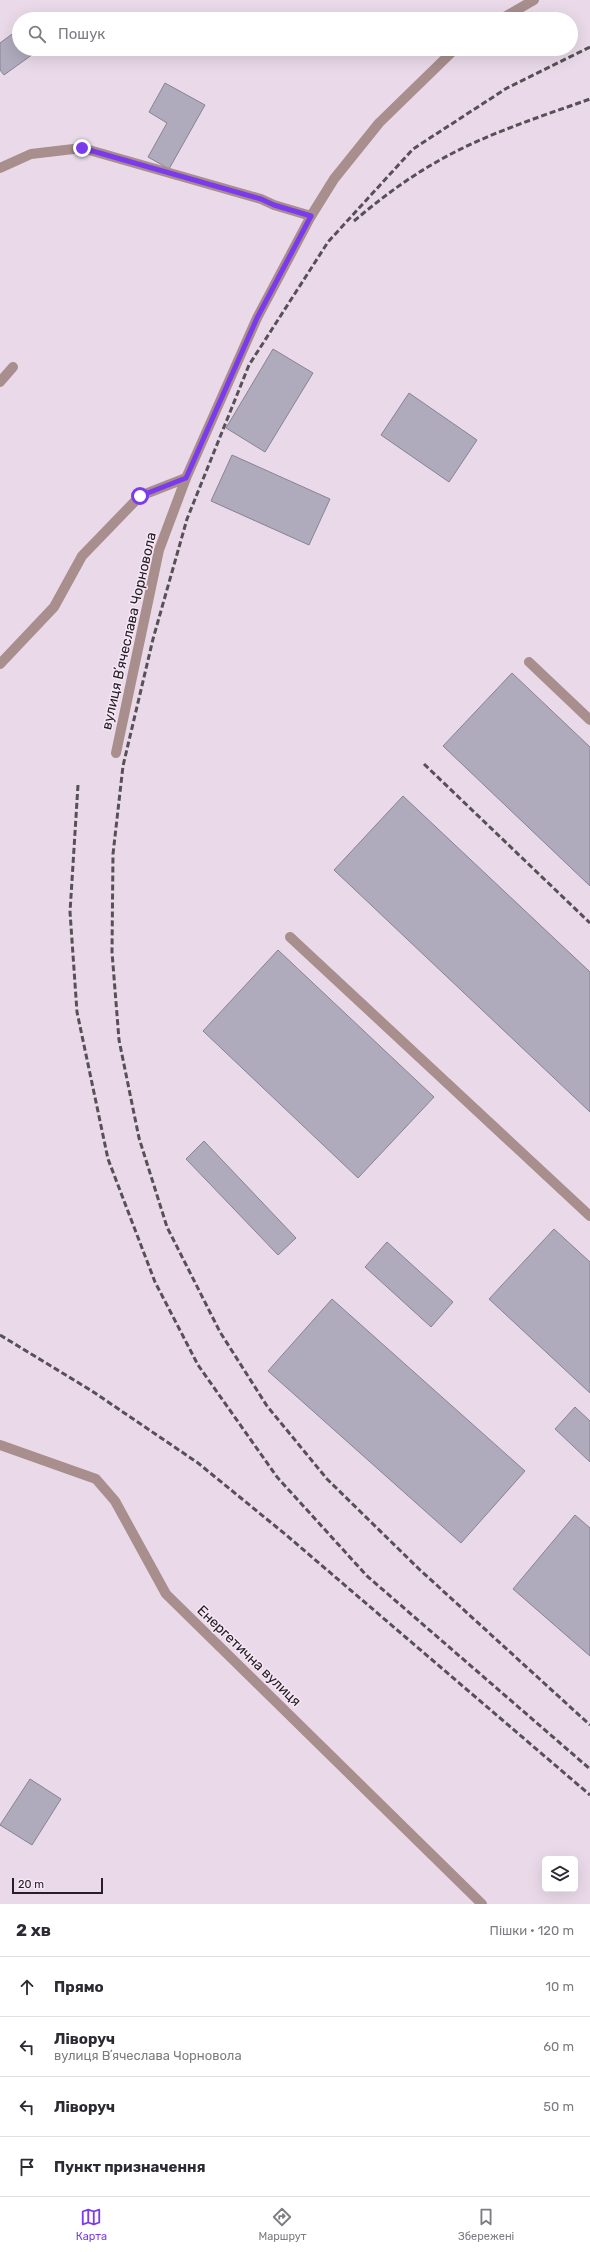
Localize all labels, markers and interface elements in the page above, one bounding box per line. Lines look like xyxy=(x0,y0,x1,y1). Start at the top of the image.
search box xyxy=(12,12,578,56)
icon: search xyxy=(26,23,48,45)
text: Пошук xyxy=(58,25,105,43)
route end xyxy=(73,139,91,157)
route start xyxy=(131,487,149,505)
street label: вулиця Вʼячеслава Чорновола xyxy=(98,531,160,731)
street label: Енергетична вулиця xyxy=(193,1602,305,1710)
map controls xyxy=(542,1856,578,1892)
button: layers xyxy=(542,1856,578,1892)
scale bar xyxy=(12,1876,103,1895)
text: 20 m xyxy=(18,1878,44,1891)
text: 2 хв xyxy=(16,1920,51,1940)
text: Пішки · 120 m xyxy=(490,1923,574,1938)
icon: ahead xyxy=(16,1976,38,1998)
text: Прямо xyxy=(54,1978,104,1996)
text: 10 m xyxy=(545,1979,574,1994)
text: Ліворуч xyxy=(54,2030,115,2048)
icon: left xyxy=(16,2036,38,2058)
text: 60 m xyxy=(543,2039,574,2054)
text: вулиця Вʼячеслава Чорновола xyxy=(54,2048,242,2063)
icon: left xyxy=(16,2096,38,2118)
text: Ліворуч xyxy=(54,2098,115,2116)
text: 50 m xyxy=(543,2099,574,2114)
icon: arrive xyxy=(16,2156,38,2178)
text: Пункт призначення xyxy=(54,2158,206,2176)
tab: Карта xyxy=(76,2206,107,2243)
tab: Маршрут xyxy=(258,2206,306,2243)
tab: Збережені xyxy=(458,2206,514,2243)

